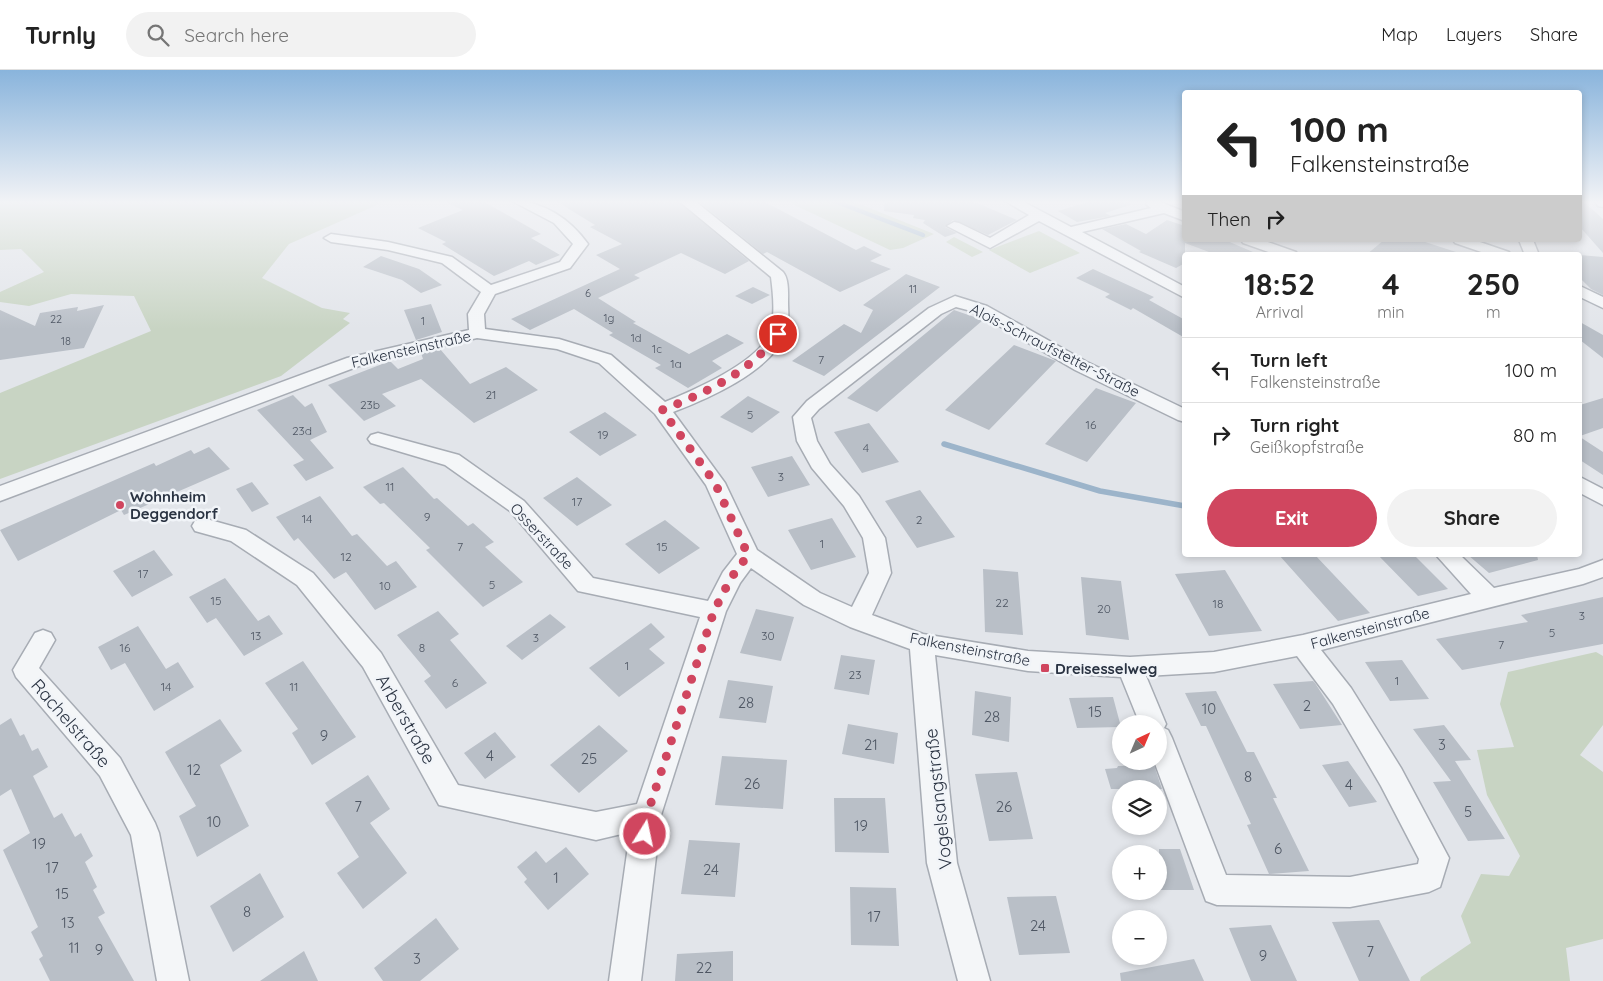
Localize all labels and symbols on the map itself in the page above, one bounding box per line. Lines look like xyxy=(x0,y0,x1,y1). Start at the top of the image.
house number: 11 xyxy=(909,282,917,296)
house number: 6 xyxy=(585,286,591,300)
street label: Alois-Schraufstetter-Straße xyxy=(967,299,1143,401)
house number: 1g xyxy=(604,311,614,325)
house number: 22 xyxy=(50,312,62,326)
pin xyxy=(757,313,799,355)
house number: 1 xyxy=(421,314,425,328)
street label: Falkensteinstraße xyxy=(349,326,473,372)
house number: 1d xyxy=(631,331,641,345)
house number: 18 xyxy=(61,334,71,348)
house number: 1c xyxy=(652,342,662,356)
house number: 7 xyxy=(818,352,824,367)
house number: 1a xyxy=(670,356,682,371)
house number: 21 xyxy=(485,387,497,402)
house number: 23b xyxy=(360,397,380,412)
house number: 5 xyxy=(747,407,753,422)
house number: 16 xyxy=(1086,417,1097,432)
house number: 23d xyxy=(292,423,312,438)
house number: 19 xyxy=(597,427,609,442)
house number: 4 xyxy=(863,440,869,455)
house number: 3 xyxy=(778,469,784,484)
house number: 11 xyxy=(386,479,394,494)
place label: Wohnheim Deggendorf xyxy=(130,487,219,523)
house number: 17 xyxy=(572,494,582,509)
marker: Wohnheim Deggendorf xyxy=(114,499,126,511)
street label: Osserstraße xyxy=(506,499,578,573)
house number: 9 xyxy=(424,509,431,524)
house number: 14 xyxy=(302,511,312,526)
house number: 2 xyxy=(916,512,923,527)
house number: 1 xyxy=(820,536,824,551)
house number: 7 xyxy=(457,539,463,554)
house number: 15 xyxy=(657,539,667,554)
house number: 12 xyxy=(340,549,352,564)
house number: 17 xyxy=(138,566,148,581)
house number: 5 xyxy=(489,577,495,592)
house number: 10 xyxy=(379,578,391,593)
house number: 15 xyxy=(211,593,221,608)
house number: 22 xyxy=(995,595,1009,610)
house number: 18 xyxy=(1213,596,1223,611)
house number: 20 xyxy=(1097,601,1111,616)
street label: Falkensteinstraße xyxy=(1308,603,1432,653)
house number: 3 xyxy=(1579,608,1585,623)
house number: 5 xyxy=(1549,625,1555,640)
house number: 13 xyxy=(251,628,261,643)
house number: 30 xyxy=(761,628,775,643)
street label: Falkensteinstraße xyxy=(908,628,1032,670)
house number: 3 xyxy=(533,630,539,645)
house number: 7 xyxy=(1498,637,1504,652)
house number: 16 xyxy=(120,640,131,655)
house number: 8 xyxy=(419,640,425,655)
house number: 1 xyxy=(625,658,629,673)
place label: Dreisesselweg xyxy=(1055,659,1157,678)
marker: Dreisesselweg xyxy=(1039,662,1051,674)
house number: 23 xyxy=(849,667,861,682)
street label: Arberstraße xyxy=(371,670,441,768)
house number: 1 xyxy=(1395,673,1399,688)
street label: Rachelstraße xyxy=(26,674,116,772)
house number: 6 xyxy=(452,675,459,690)
house number: 14 xyxy=(161,679,171,694)
house number: 11 xyxy=(290,679,298,694)
house number: 28 xyxy=(738,693,754,712)
house number: 2 xyxy=(1303,696,1311,715)
house number: 10 xyxy=(1202,699,1216,718)
house number: 15 xyxy=(1088,702,1102,721)
house number: 28 xyxy=(984,707,1000,726)
north arrow xyxy=(1112,715,1168,770)
house number: 9 xyxy=(320,726,328,745)
street label: Vogelsangstraße xyxy=(919,727,957,871)
house number: 21 xyxy=(864,735,878,754)
house number: 3 xyxy=(1438,735,1446,754)
house number: 4 xyxy=(486,746,494,765)
house number: 25 xyxy=(581,749,597,768)
house number: 12 xyxy=(187,760,201,779)
house number: 8 xyxy=(1244,767,1252,786)
house number: 26 xyxy=(744,774,760,793)
house number: 4 xyxy=(1345,775,1353,794)
house number: 7 xyxy=(354,797,362,816)
house number: 26 xyxy=(996,797,1012,816)
house number: 5 xyxy=(1464,802,1472,821)
position arrow xyxy=(618,807,670,859)
house number: 10 xyxy=(207,812,221,831)
house number: 19 xyxy=(854,816,868,835)
house number: 19 xyxy=(32,834,46,853)
house number: 6 xyxy=(1274,839,1282,858)
house number: 17 xyxy=(45,858,59,877)
house number: 24 xyxy=(703,860,719,879)
house number: 1 xyxy=(553,868,559,887)
house number: 15 xyxy=(55,884,69,903)
house number: 8 xyxy=(243,902,251,921)
house number: 17 xyxy=(867,907,881,926)
house number: 13 xyxy=(61,913,75,932)
house number: 24 xyxy=(1030,916,1046,935)
house number: 11 xyxy=(68,938,80,957)
house number: 9 xyxy=(95,940,103,959)
house number: 7 xyxy=(1366,942,1374,961)
house number: 9 xyxy=(1259,946,1267,965)
house number: 3 xyxy=(413,949,421,968)
house number: 22 xyxy=(696,958,712,977)

